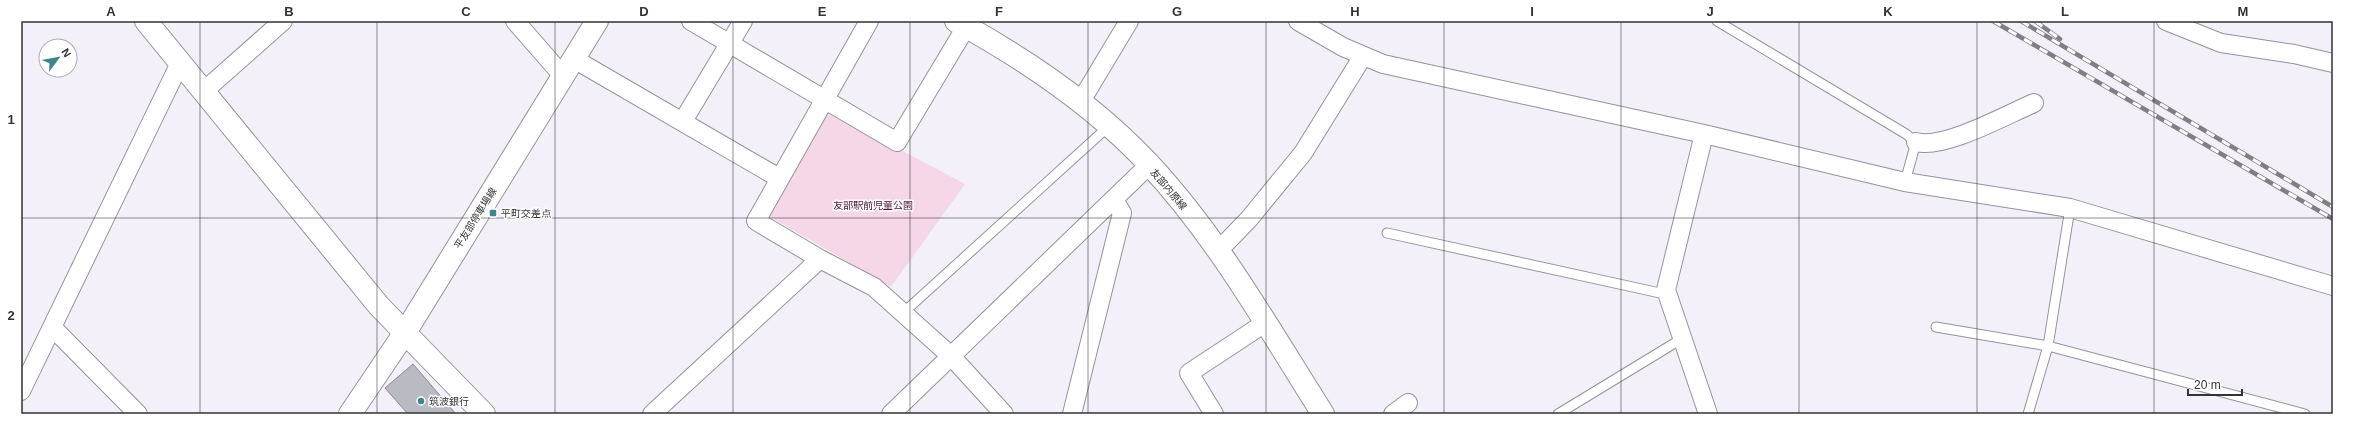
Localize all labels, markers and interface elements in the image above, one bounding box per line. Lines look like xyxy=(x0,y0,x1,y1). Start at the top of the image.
text: A xyxy=(106,4,116,19)
text: B xyxy=(284,4,294,19)
text: C xyxy=(461,4,471,19)
text: D xyxy=(639,4,649,19)
text: E xyxy=(818,4,827,19)
text: F xyxy=(995,4,1003,19)
text: G xyxy=(1172,4,1182,19)
text: H xyxy=(1350,4,1360,19)
text: I xyxy=(1530,4,1534,19)
text: J xyxy=(1706,4,1714,19)
text: K xyxy=(1883,4,1893,19)
text: L xyxy=(2061,4,2069,19)
text: M xyxy=(2238,4,2248,19)
north arrow xyxy=(38,38,78,78)
text: N xyxy=(59,46,74,59)
text: 1 xyxy=(7,112,15,127)
street label: 友部内原線 xyxy=(1148,167,1189,212)
street label: 平友部停車場線 xyxy=(452,186,499,251)
park label: 友部駅前児童公園 xyxy=(833,200,913,211)
marker: 平町交差点 xyxy=(488,208,498,218)
place label: 平町交差点 xyxy=(501,208,551,219)
text: 2 xyxy=(7,308,15,323)
scale bar xyxy=(2188,371,2242,397)
text: 20 m xyxy=(2194,378,2221,392)
marker: 筑波銀行 xyxy=(416,396,426,406)
place label: 筑波銀行 xyxy=(429,396,469,407)

